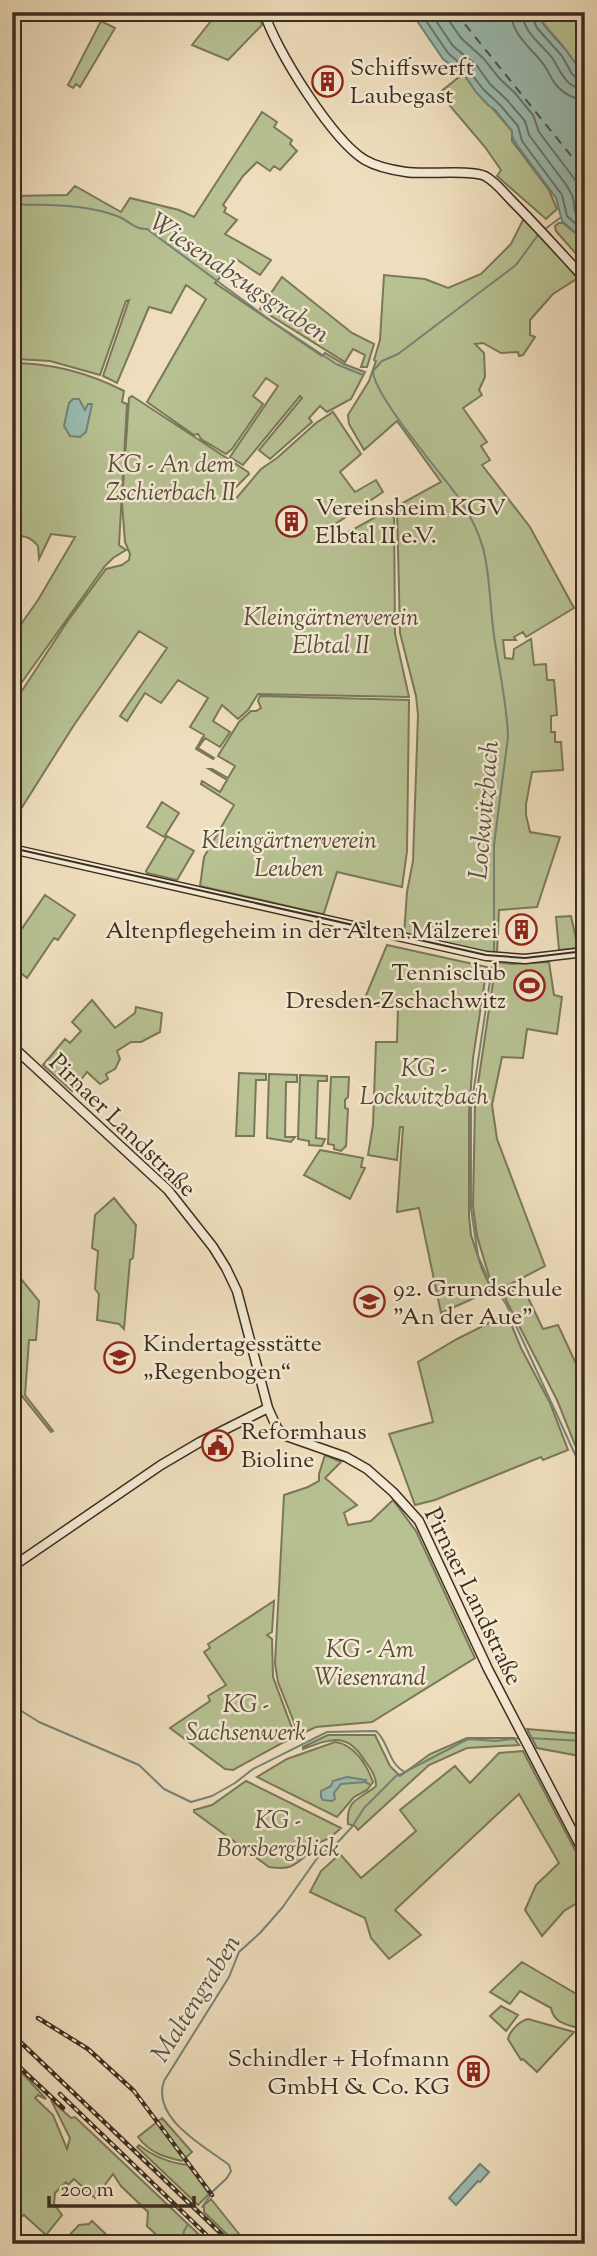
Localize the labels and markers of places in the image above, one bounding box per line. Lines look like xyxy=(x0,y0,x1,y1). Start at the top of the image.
place label: Schiffswerft Laubegast xyxy=(350,52,474,114)
building icon: Schiffswerft Laubegast xyxy=(310,64,344,98)
place label: Vereinsheim KGV Elbtal II e.V. xyxy=(315,492,506,554)
building icon: Vereinsheim KGV Elbtal II e.V. xyxy=(275,504,309,538)
building icon: Altenpflegeheim in der Alten Mälzerei xyxy=(504,913,538,947)
place label: Altenpflegeheim in der Alten Mälzerei xyxy=(105,915,498,949)
place label: Tennisclub Dresden-Zschachwitz xyxy=(286,957,506,1019)
sports icon: Tennisclub Dresden-Zschachwitz xyxy=(512,969,546,1003)
place label: 92. Grundschule "An der Aue" xyxy=(393,1273,563,1335)
school or university icon: 92. Grundschule "An der Aue" xyxy=(353,1285,387,1319)
place label: Kindertagesstätte „Regenbogen“ xyxy=(143,1328,322,1390)
school or university icon: Kindertagesstätte „Regenbogen“ xyxy=(103,1340,137,1374)
place label: Reformhaus Bioline xyxy=(241,1416,367,1478)
public building icon: Reformhaus Bioline xyxy=(201,1428,235,1462)
place label: Schindler + Hofmann GmbH & Co. KG xyxy=(227,2043,450,2105)
building icon: Schindler + Hofmann GmbH & Co. KG xyxy=(456,2055,490,2089)

